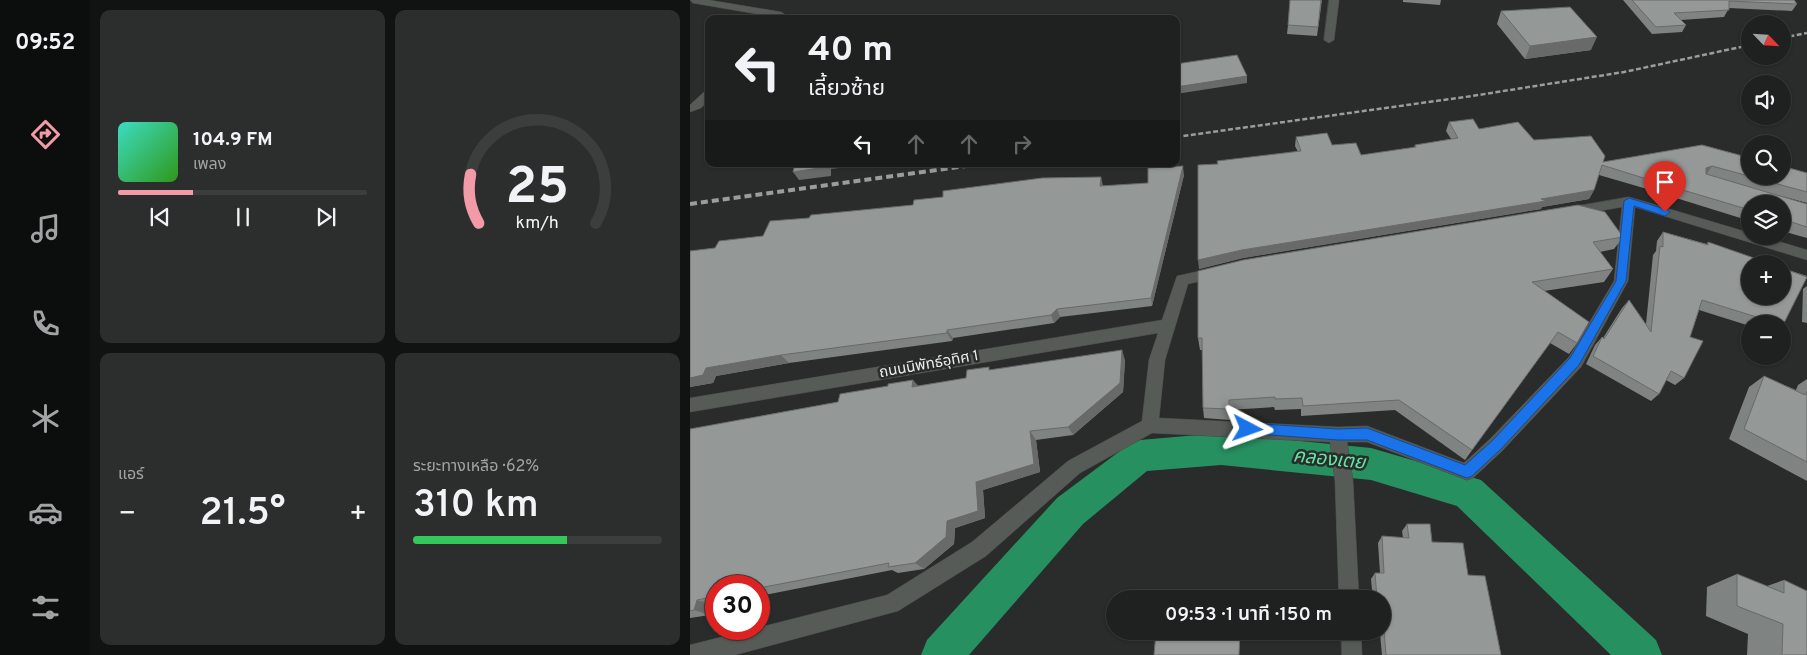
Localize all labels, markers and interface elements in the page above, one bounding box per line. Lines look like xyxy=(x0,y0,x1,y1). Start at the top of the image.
north arrow xyxy=(1741,15,1791,65)
map controls xyxy=(1741,15,1791,365)
text: 40 m xyxy=(808,29,893,73)
text: 09:52 xyxy=(15,30,75,57)
icon: left xyxy=(725,35,790,100)
button: sound xyxy=(1741,75,1791,125)
text: เลี้ยวซ้าย xyxy=(808,76,885,103)
icon: directions xyxy=(28,117,63,152)
text: 104.9 FM xyxy=(193,128,273,152)
icon: left xyxy=(849,130,877,158)
icon: ahead xyxy=(902,130,930,158)
icon: ahead xyxy=(955,130,983,158)
icon: right xyxy=(1008,130,1036,158)
button: search xyxy=(1741,135,1791,185)
text: เพลง xyxy=(193,155,226,175)
text: 25 xyxy=(506,156,569,222)
pin xyxy=(1644,161,1686,212)
icon: arrive xyxy=(1651,168,1679,196)
button: layers xyxy=(1741,195,1791,245)
icon: previous xyxy=(146,203,174,231)
icon: pause xyxy=(229,203,257,231)
icon: next xyxy=(312,203,340,231)
icon: music xyxy=(28,211,63,246)
text: km/h xyxy=(516,212,559,235)
button: + xyxy=(1741,255,1791,305)
icon: phone xyxy=(28,306,63,341)
button: − xyxy=(1741,315,1791,365)
street label: ถนนนิพัทธ์อุทิศ 1 xyxy=(878,347,980,383)
icon: climate xyxy=(28,401,63,436)
position arrow xyxy=(1221,402,1273,454)
water label: คลองเตย xyxy=(1292,444,1368,476)
text: ระยะทางเหลือ · 62% xyxy=(413,457,539,477)
text: แอร์ xyxy=(118,465,144,485)
text: 310 km xyxy=(413,482,539,531)
text: 21.5° xyxy=(199,490,286,539)
icon: car xyxy=(28,495,63,530)
text: − xyxy=(118,497,136,533)
text: + xyxy=(349,497,367,533)
speed limit sign: 30 xyxy=(705,575,770,640)
icon: filters xyxy=(28,590,63,625)
text: 09:53 · 1 นาที · 150 m xyxy=(1165,603,1332,627)

